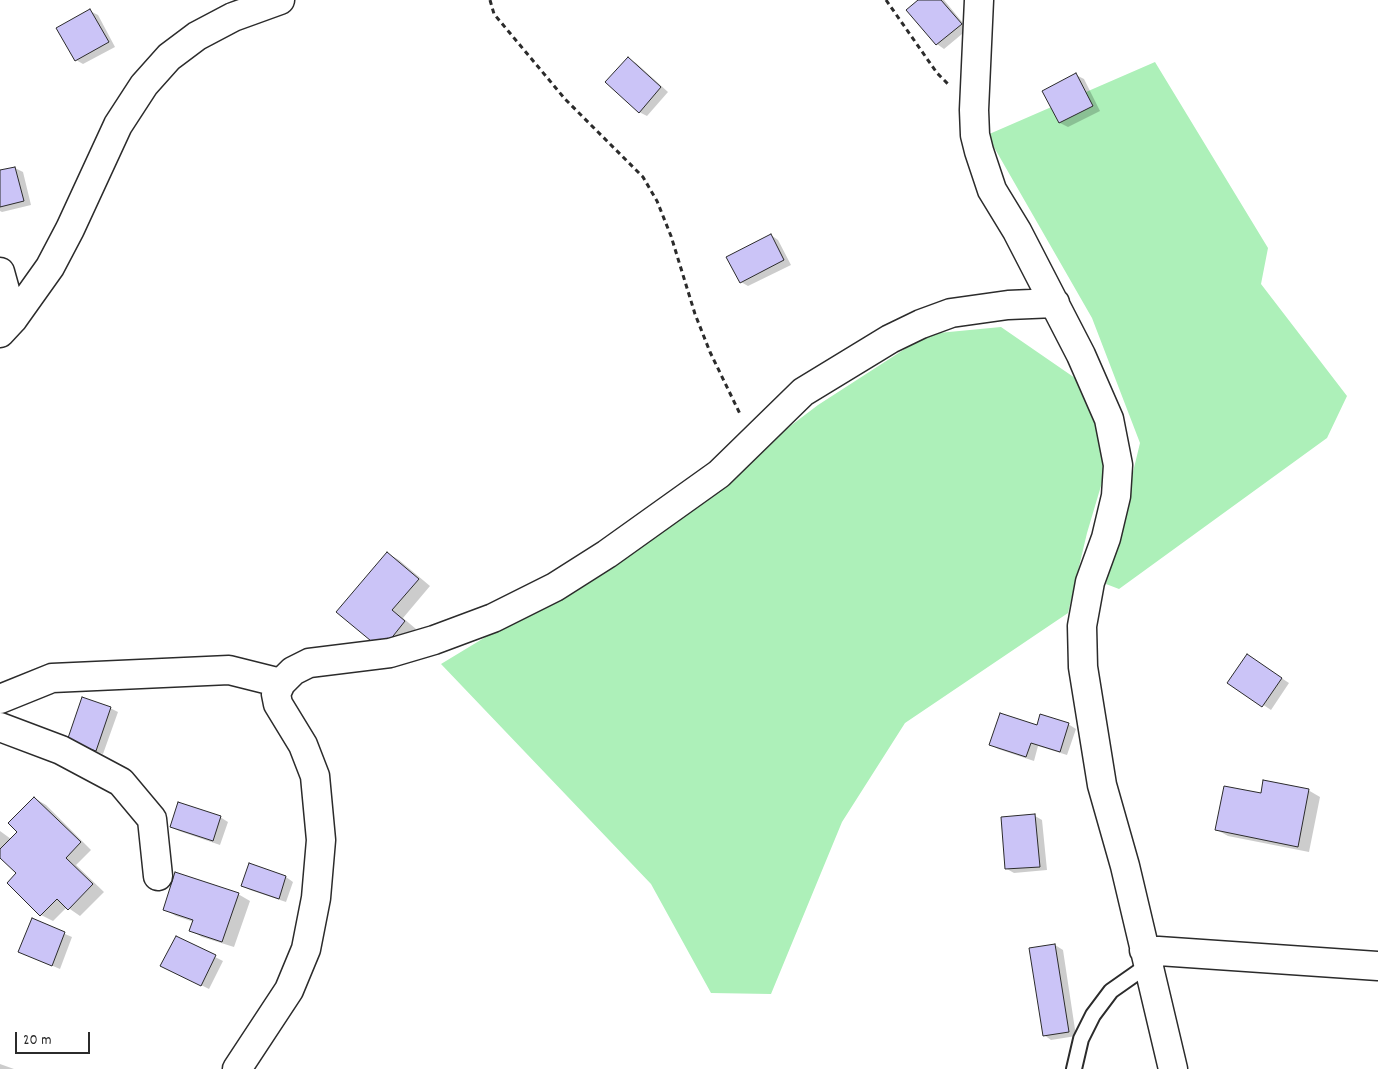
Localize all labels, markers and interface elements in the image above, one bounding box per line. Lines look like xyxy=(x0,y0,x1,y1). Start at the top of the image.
scale bar xyxy=(18,1022,92,1054)
text: 20 m xyxy=(23,1030,51,1052)

